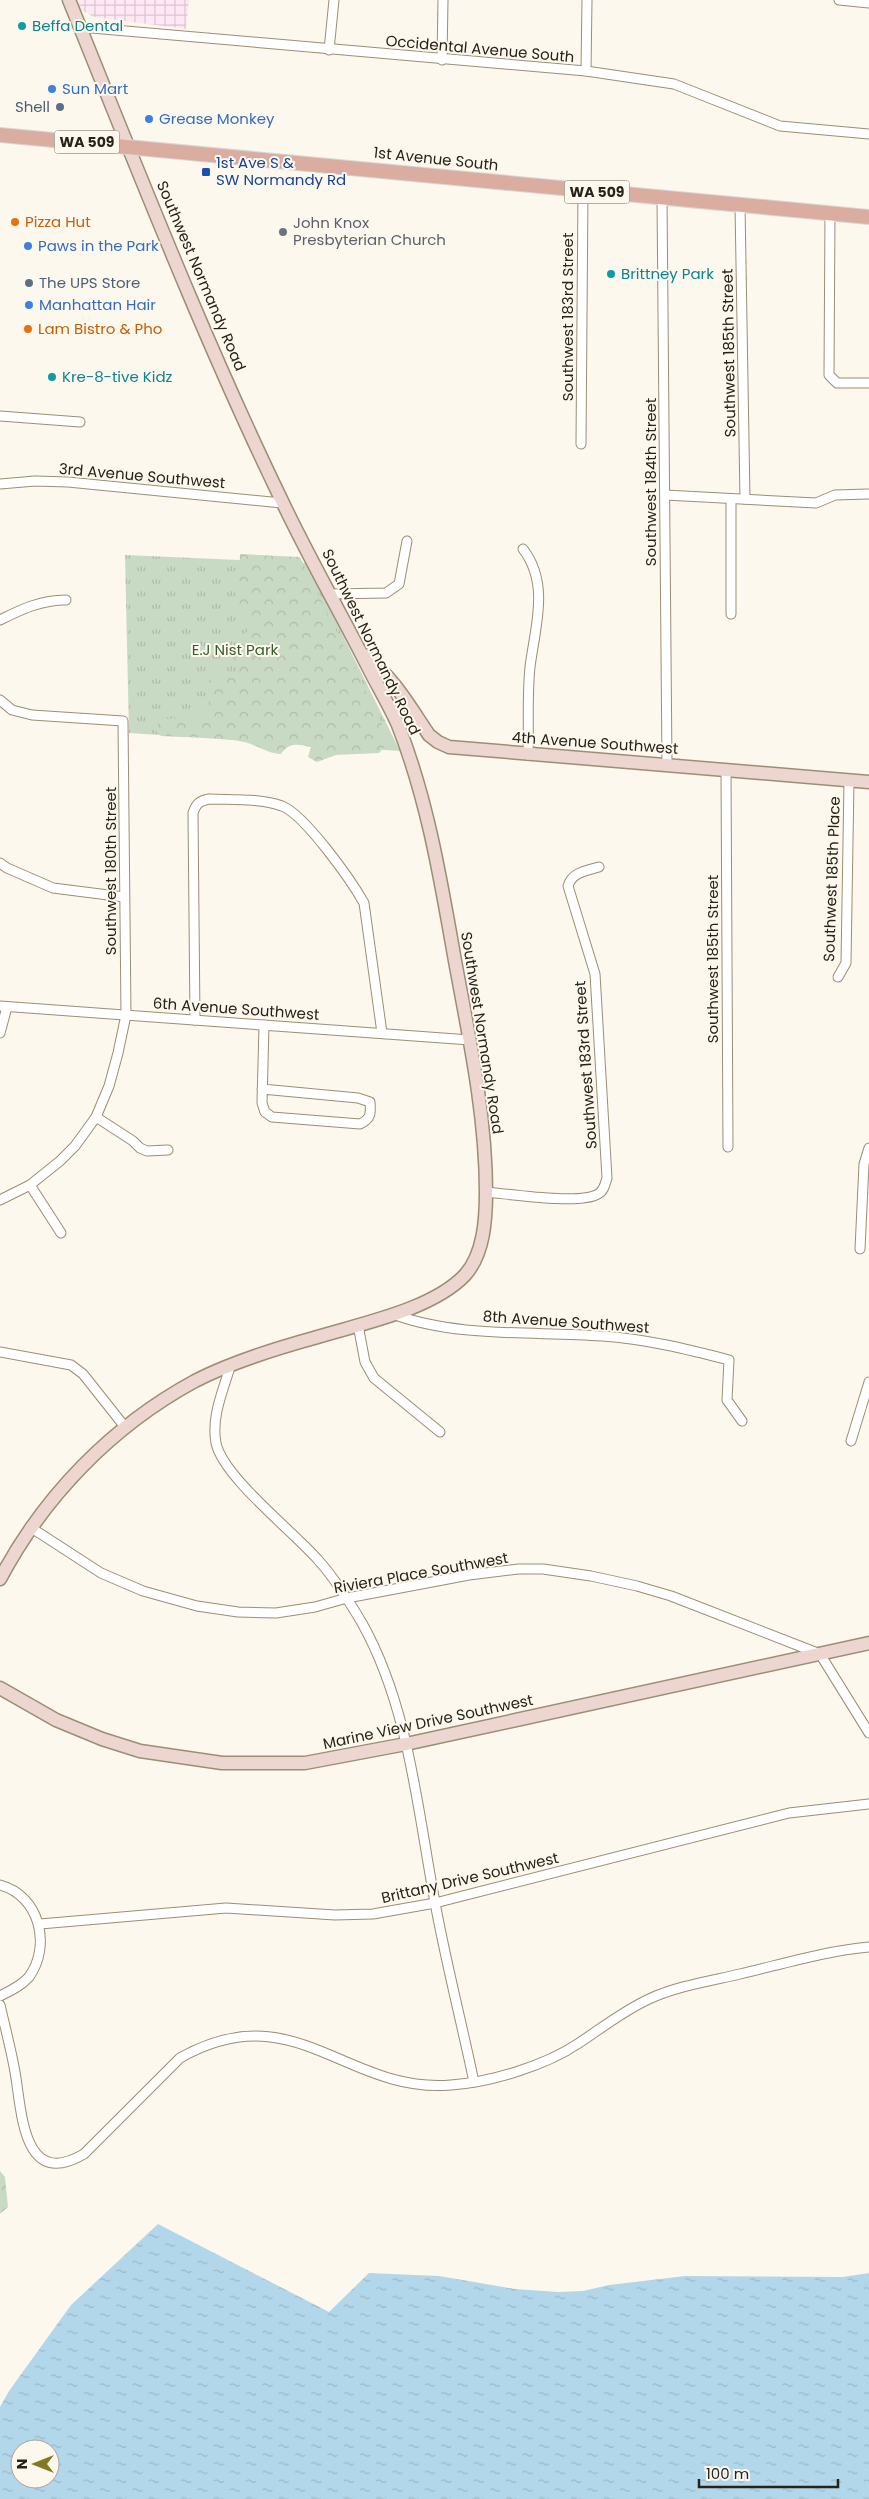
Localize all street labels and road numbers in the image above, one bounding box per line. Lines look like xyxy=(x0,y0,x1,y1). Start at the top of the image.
street label: Occidental Avenue South xyxy=(385,30,575,67)
road number: WA 509 xyxy=(54,130,120,154)
street label: 1st Avenue South xyxy=(373,142,500,176)
street label: Southwest Normandy Road xyxy=(152,178,251,374)
road number: WA 509 xyxy=(564,180,630,203)
street label: Southwest 183rd Street xyxy=(557,233,578,401)
street label: Southwest 185th Street xyxy=(717,269,740,437)
street label: Southwest 184th Street xyxy=(640,398,661,566)
street label: 3rd Avenue Southwest xyxy=(58,458,226,493)
street label: Southwest Normandy Road xyxy=(317,545,426,738)
street label: 4th Avenue Southwest xyxy=(511,726,679,759)
street label: Southwest 180th Street xyxy=(100,787,121,955)
street label: Southwest 185th Place xyxy=(818,796,845,962)
street label: Southwest 185th Street xyxy=(702,875,723,1043)
street label: Southwest Normandy Road xyxy=(456,930,509,1136)
street label: Southwest 183rd Street xyxy=(569,980,602,1150)
street label: 6th Avenue Southwest xyxy=(152,992,320,1025)
street label: 8th Avenue Southwest xyxy=(482,1305,650,1338)
street label: Riviera Place Southwest xyxy=(332,1547,510,1598)
street label: Marine View Drive Southwest xyxy=(321,1689,535,1754)
street label: Brittany Drive Southwest xyxy=(379,1847,561,1908)

